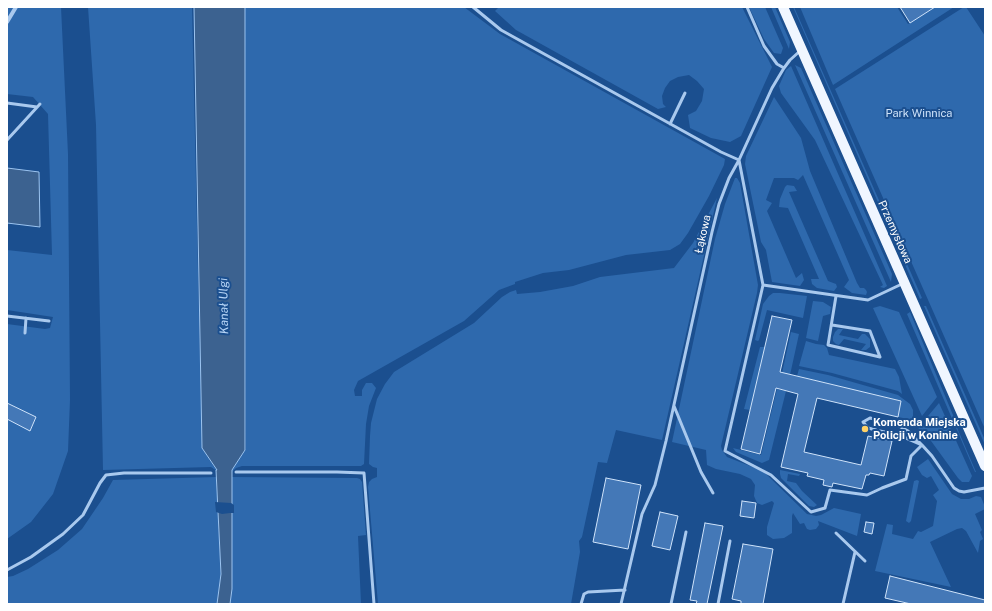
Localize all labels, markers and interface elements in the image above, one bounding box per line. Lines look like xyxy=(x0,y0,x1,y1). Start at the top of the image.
park label: Park Winnica xyxy=(886,107,952,121)
street label: Przemysłowa xyxy=(875,198,915,266)
street label: Łąkowa xyxy=(692,214,714,254)
water label: Kanał Ulgi xyxy=(216,278,232,334)
place label: Komenda Miejska Policji w Koninie xyxy=(873,416,966,442)
marker: Komenda Miejska Policji w Koninie xyxy=(860,424,870,434)

